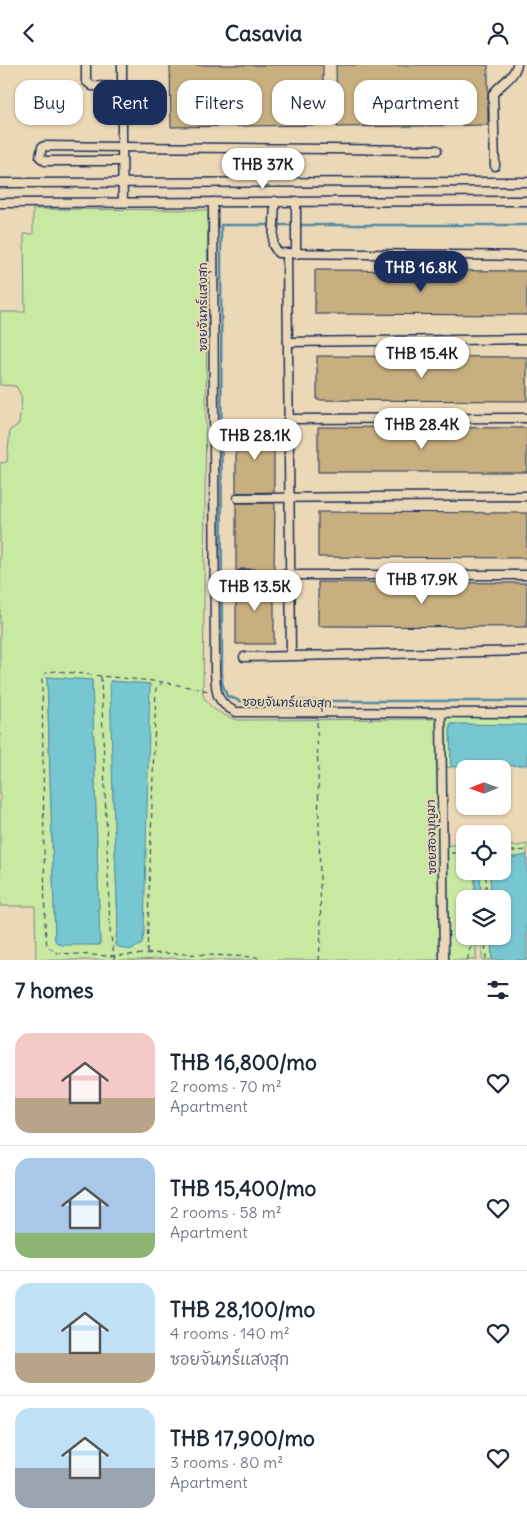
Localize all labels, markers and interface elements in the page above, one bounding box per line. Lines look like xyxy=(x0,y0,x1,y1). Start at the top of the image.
icon: back xyxy=(15,19,43,47)
text: Casavia xyxy=(225,19,302,47)
icon: person xyxy=(484,19,512,47)
chip: Buy xyxy=(15,80,83,125)
chip: Rent xyxy=(93,80,167,125)
chip: Filters xyxy=(177,80,262,125)
chip: New xyxy=(272,80,344,125)
chip: Apartment xyxy=(354,80,477,125)
pin: THB 37K xyxy=(217,147,309,190)
text: THB 37K xyxy=(233,154,293,174)
pin: THB 16.8K xyxy=(364,251,478,293)
text: THB 16.8K xyxy=(385,257,457,277)
street label: ซอยจันทร์แสงสุก xyxy=(195,262,212,352)
pin: THB 15.4K xyxy=(365,337,479,379)
text: THB 15.4K xyxy=(386,343,458,363)
pin: THB 28.4K xyxy=(365,407,479,450)
text: THB 28.4K xyxy=(385,414,459,434)
pin: THB 28.1K xyxy=(198,419,312,461)
text: THB 28.1K xyxy=(219,425,291,445)
pin: THB 17.9K xyxy=(365,563,479,605)
pin: THB 13.5K xyxy=(198,569,312,612)
text: THB 17.9K xyxy=(387,569,457,589)
text: THB 13.5K xyxy=(219,576,291,596)
street label: ซอยจันทร์แสงสุก xyxy=(242,694,332,712)
north arrow xyxy=(456,760,511,815)
map controls xyxy=(456,760,511,945)
street label: ซอยสองบุญมา xyxy=(423,799,441,875)
button: locate xyxy=(456,825,511,880)
button: layers xyxy=(456,890,511,945)
icon: filters xyxy=(484,976,512,1004)
text: 7 homes xyxy=(15,977,94,1004)
text: THB 16,800/mo xyxy=(170,1049,317,1076)
icon: home xyxy=(55,1053,115,1113)
icon: heart xyxy=(484,1069,512,1097)
text: 2 rooms · 70 m² xyxy=(170,1076,282,1096)
text: Apartment xyxy=(170,1096,248,1116)
text: THB 15,400/mo xyxy=(170,1175,316,1202)
icon: home xyxy=(55,1178,115,1238)
icon: heart xyxy=(484,1194,512,1222)
text: 2 rooms · 58 m² xyxy=(170,1202,282,1222)
text: Apartment xyxy=(170,1222,248,1242)
text: THB 28,100/mo xyxy=(170,1296,315,1323)
icon: home xyxy=(55,1303,115,1363)
icon: heart xyxy=(484,1319,512,1347)
text: 4 rooms · 140 m² xyxy=(170,1323,290,1343)
text: ซอยจันทร์แสงสุก xyxy=(170,1349,289,1369)
text: THB 17,900/mo xyxy=(170,1425,315,1452)
icon: home xyxy=(55,1428,115,1488)
icon: heart xyxy=(484,1444,512,1472)
text: 3 rooms · 80 m² xyxy=(170,1452,283,1472)
text: Apartment xyxy=(170,1472,248,1492)

